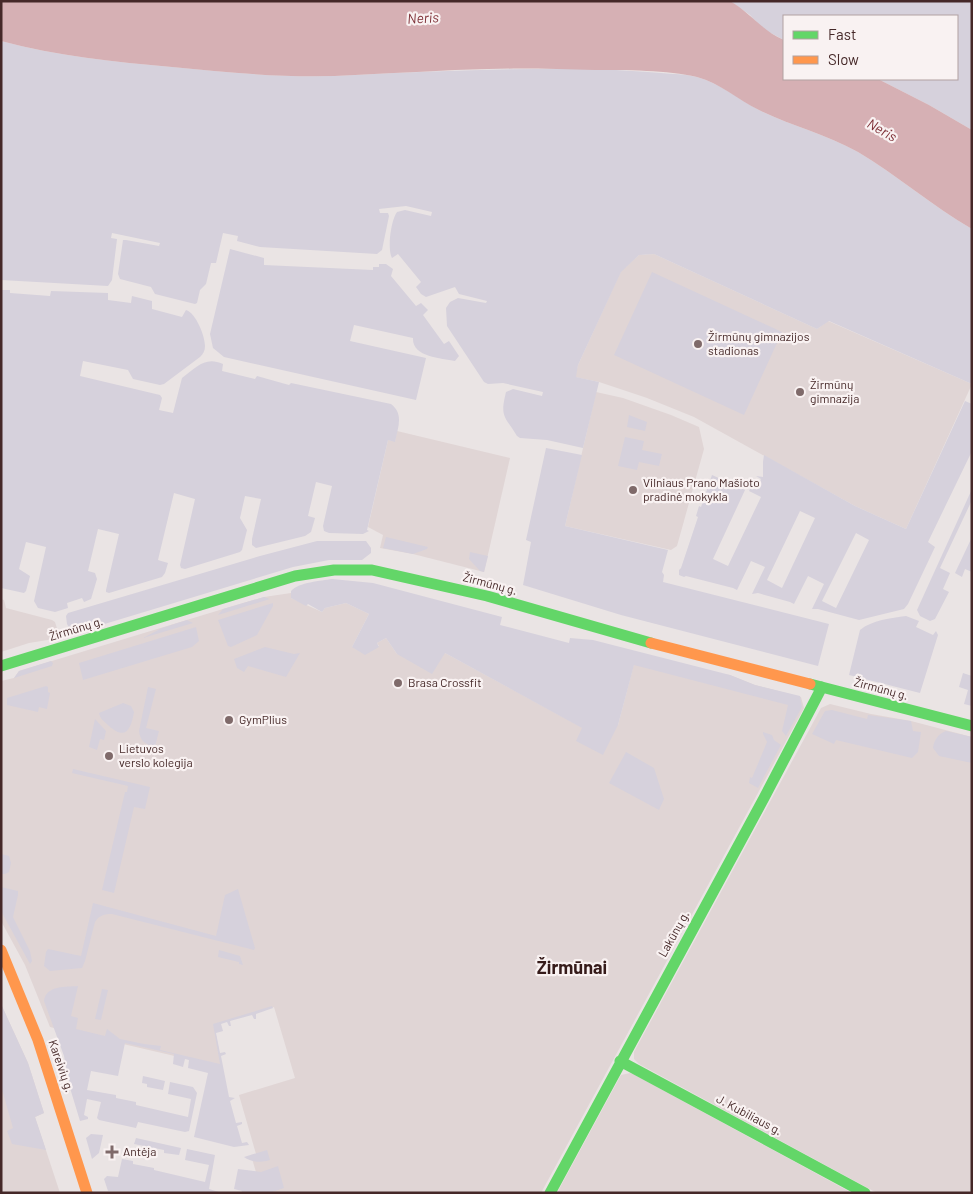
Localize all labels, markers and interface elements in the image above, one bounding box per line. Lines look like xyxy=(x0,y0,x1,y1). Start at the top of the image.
water label: Neris xyxy=(407,8,440,27)
legend xyxy=(783,15,958,80)
text: Fast xyxy=(828,25,856,43)
text: Slow xyxy=(828,50,859,68)
water label: Neris xyxy=(864,114,900,145)
place label: Žirmūnų gimnazijos stadionas xyxy=(708,329,810,357)
marker: Žirmūnų gimnazijos stadionas xyxy=(692,338,704,350)
place label: Žirmūnų gimnazija xyxy=(810,377,859,405)
marker: Žirmūnų gimnazija xyxy=(794,386,806,398)
place label: Vilniaus Prano Mašioto pradinė mokykla xyxy=(643,475,760,503)
marker: Vilniaus Prano Mašioto pradinė mokykla xyxy=(627,484,639,496)
street label: Žirmūnų g. xyxy=(462,569,519,597)
street label: Žirmūnų g. xyxy=(47,613,104,643)
street label: Žirmūnų g. xyxy=(853,674,910,702)
place label: Brasa Crossfit xyxy=(408,675,482,689)
marker: Brasa Crossfit xyxy=(392,677,404,689)
place label: GymPlius xyxy=(239,712,287,726)
marker: GymPlius xyxy=(223,714,235,726)
place label: Lietuvos verslo kolegija xyxy=(119,741,193,769)
marker: Lietuvos verslo kolegija xyxy=(103,750,115,762)
street label: Lakūnų g. xyxy=(655,908,691,959)
district label: Žirmūnai xyxy=(537,956,607,978)
street label: Kareivių g. xyxy=(46,1038,77,1094)
street label: J. Kubiliaus g. xyxy=(714,1091,785,1137)
place label: Antėja xyxy=(123,1144,156,1158)
marker: Antėja xyxy=(105,1145,119,1159)

